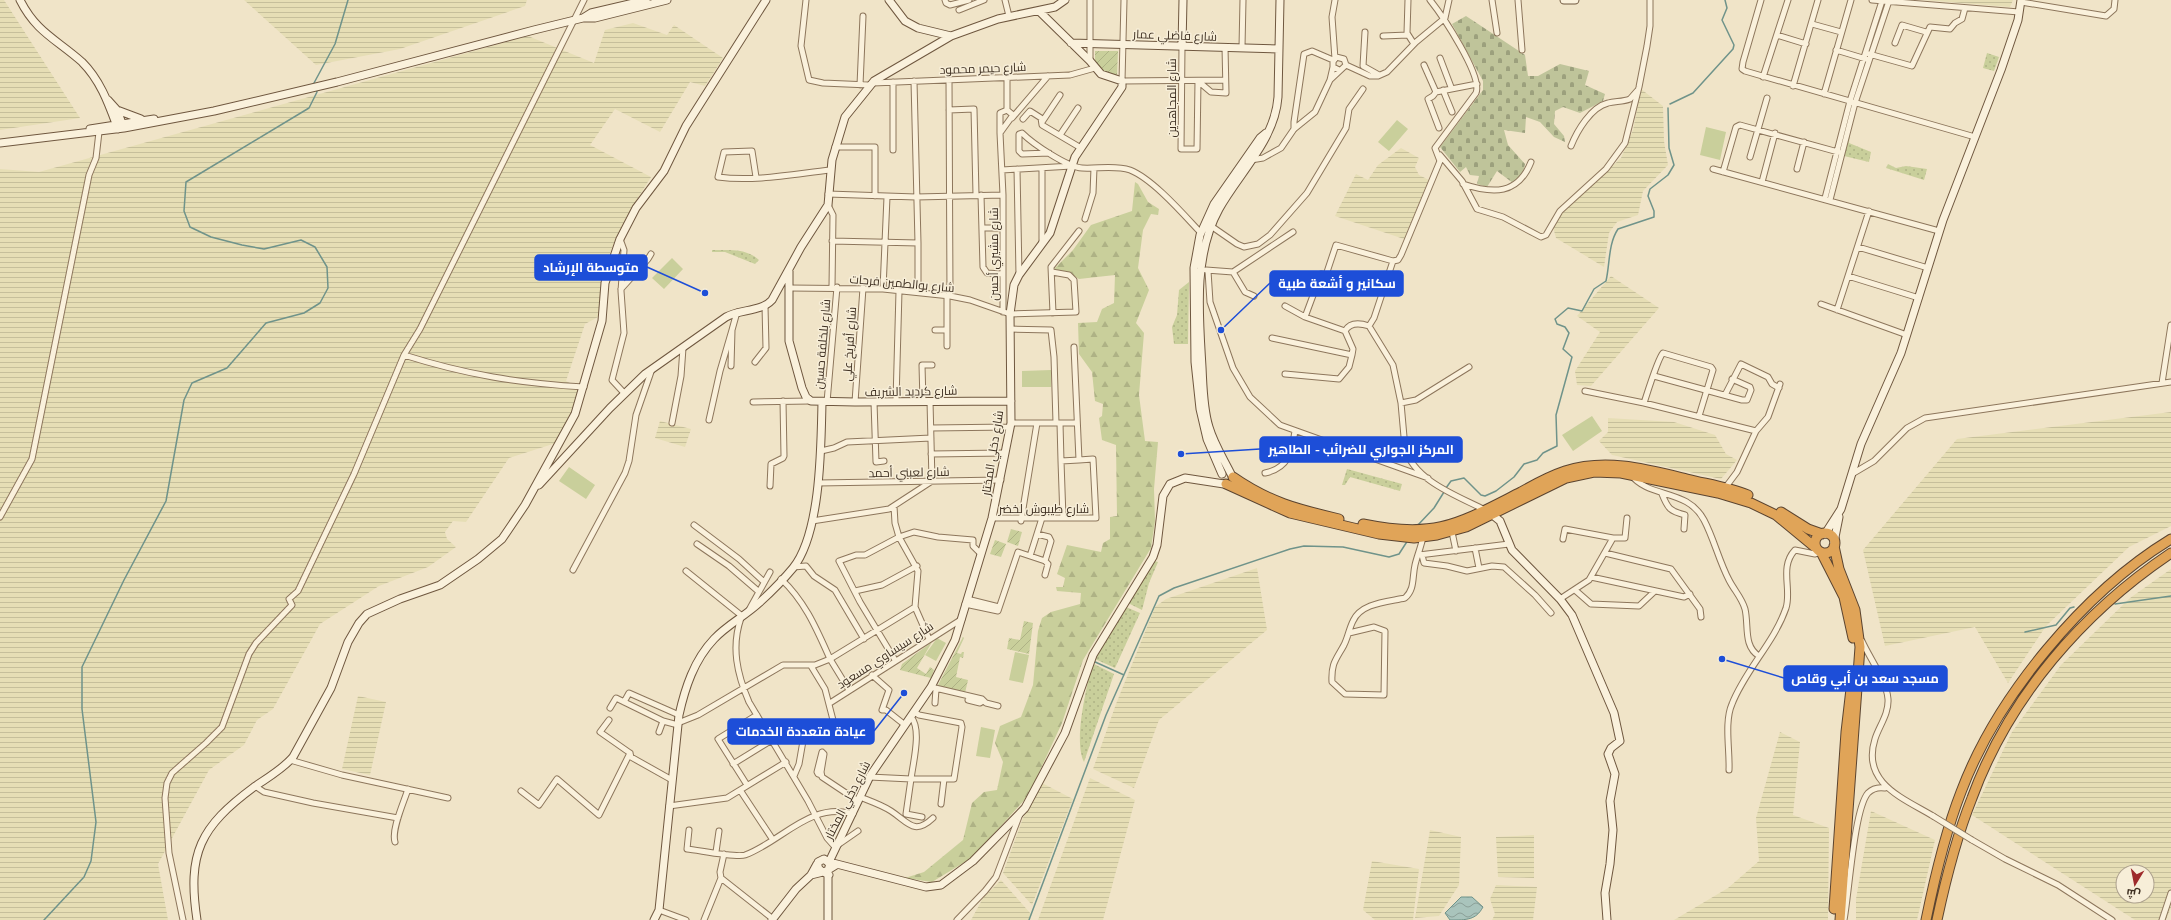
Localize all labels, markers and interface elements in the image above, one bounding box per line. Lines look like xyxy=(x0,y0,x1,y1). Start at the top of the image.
street label: شارع فاضلي عمار xyxy=(1132,26,1217,47)
street label: شارع المجاهدين xyxy=(1164,58,1180,138)
street label: شارع حيمر محمود xyxy=(939,59,1027,78)
street label: شارع مشيري أحسن xyxy=(986,207,1004,301)
callout: متوسطة الإرشاد xyxy=(535,255,647,280)
text: متوسطة الإرشاد xyxy=(543,258,639,276)
street label: شارع بوالطمين فرحات xyxy=(849,271,955,296)
callout: سكانير و أشعة طبية xyxy=(1270,271,1403,296)
text: سكانير و أشعة طبية xyxy=(1278,274,1396,292)
street label: شارع بلخلفة حسين xyxy=(811,298,834,390)
street label: شارع أفريخ علي xyxy=(839,306,862,382)
street label: شارع كرديد الشريف xyxy=(865,383,958,400)
street label: شارع دخلي المختار xyxy=(978,409,1009,498)
callout: المركز الجواري للضرائب - الطاهير xyxy=(1260,437,1462,462)
text: المركز الجواري للضرائب - الطاهير xyxy=(1267,440,1454,461)
street label: شارع لعبني أحمد xyxy=(868,464,950,483)
street label: شارع طيبوش لخضر xyxy=(998,501,1089,517)
street label: شارع سيساوي مسعود xyxy=(834,618,938,694)
callout: مسجد سعد بن أبي وقاص xyxy=(1784,666,1947,691)
text: مسجد سعد بن أبي وقاص xyxy=(1791,669,1939,690)
callout: عيادة متعددة الخدمات xyxy=(728,719,874,744)
text: عيادة متعددة الخدمات xyxy=(736,722,866,740)
street label: شارع دخلي المختار xyxy=(820,758,876,844)
north arrow xyxy=(2115,864,2155,904)
text: ش xyxy=(2125,886,2141,902)

